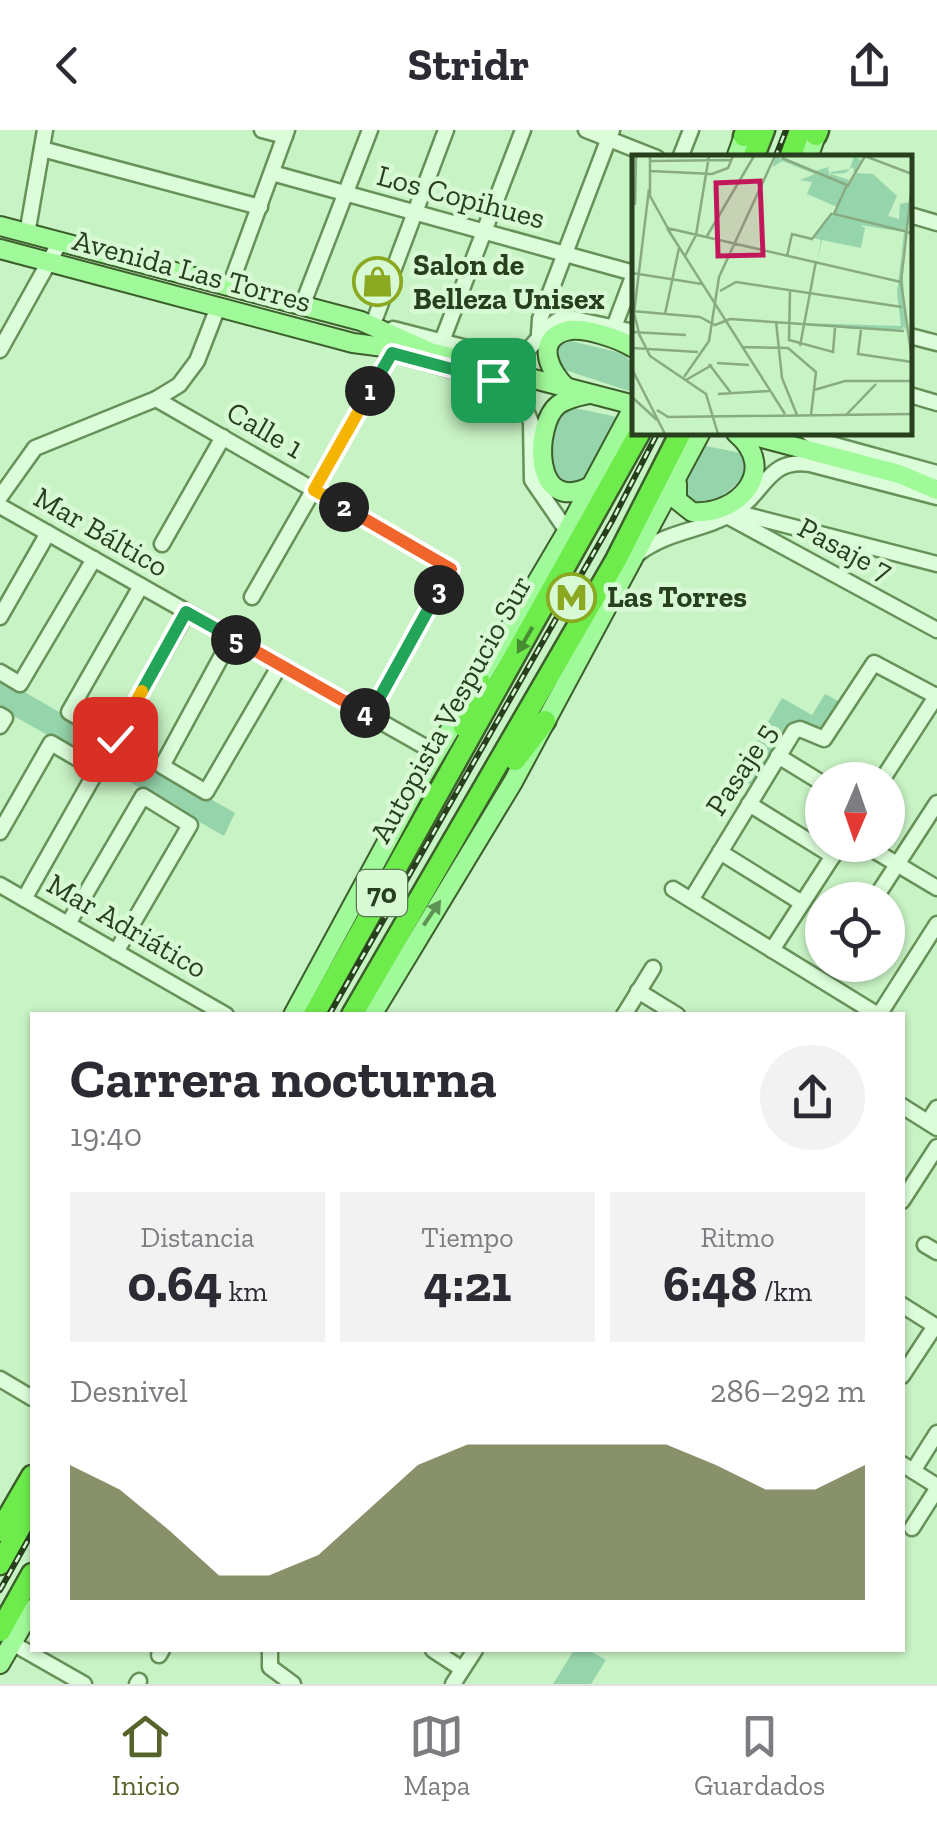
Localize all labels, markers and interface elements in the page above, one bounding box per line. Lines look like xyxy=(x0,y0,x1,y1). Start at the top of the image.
icon: back xyxy=(40,38,95,93)
text: Stridr xyxy=(408,38,529,92)
icon: share xyxy=(842,38,897,93)
inset map xyxy=(632,155,912,435)
street label: Los Copihues xyxy=(373,157,549,237)
street label: Avenida Las Torres xyxy=(69,222,315,320)
place label: Salon de Belleza Unisex xyxy=(413,247,605,317)
shop icon: Salon de Belleza Unisex xyxy=(352,256,404,308)
pin xyxy=(451,338,536,423)
icon: arrive xyxy=(466,353,521,408)
pin: 1 xyxy=(345,366,395,416)
text: 1 xyxy=(364,374,376,407)
street label: Calle 1 xyxy=(220,394,310,466)
street label: Mar Báltico xyxy=(28,479,174,585)
pin: 2 xyxy=(319,482,369,532)
text: 2 xyxy=(336,490,352,523)
street label: Pasaje 7 xyxy=(792,509,898,589)
pin: 3 xyxy=(414,565,464,615)
street label: Autopista Vespucio Sur xyxy=(363,569,539,849)
metro station icon: Las Torres xyxy=(546,571,598,623)
text: 3 xyxy=(432,573,446,606)
place label: Las Torres xyxy=(607,579,747,615)
pin: 5 xyxy=(211,615,261,665)
text: 5 xyxy=(229,623,243,656)
one-way arrow xyxy=(516,626,534,654)
pin: 4 xyxy=(340,688,390,738)
text: 4 xyxy=(357,696,373,729)
pin xyxy=(73,697,158,782)
icon: check xyxy=(88,712,143,767)
street label: Pasaje 5 xyxy=(698,716,784,822)
north arrow xyxy=(805,762,905,862)
map controls xyxy=(805,762,905,982)
street label: Mar Adriático xyxy=(41,866,213,986)
road number: 70 xyxy=(357,870,407,916)
button: locate xyxy=(805,882,905,982)
one-way arrow xyxy=(422,899,441,926)
text: Carrera nocturna xyxy=(70,1045,497,1111)
button: share xyxy=(760,1045,865,1150)
text: 19:40 xyxy=(70,1116,142,1154)
text: Distancia xyxy=(140,1221,255,1254)
text: Tiempo xyxy=(421,1221,514,1254)
text: Ritmo xyxy=(700,1221,775,1254)
text: 0.64 xyxy=(128,1254,222,1314)
text: 4:21 xyxy=(424,1254,511,1314)
text: 6:48 xyxy=(663,1254,758,1314)
text: km xyxy=(222,1275,267,1308)
text: /km xyxy=(758,1275,812,1308)
text: Desnivel xyxy=(70,1372,188,1410)
text: 286–292 m xyxy=(710,1372,865,1410)
tab: Inicio xyxy=(112,1709,180,1802)
tab: Mapa xyxy=(403,1709,470,1802)
tab: Guardados xyxy=(694,1709,825,1802)

